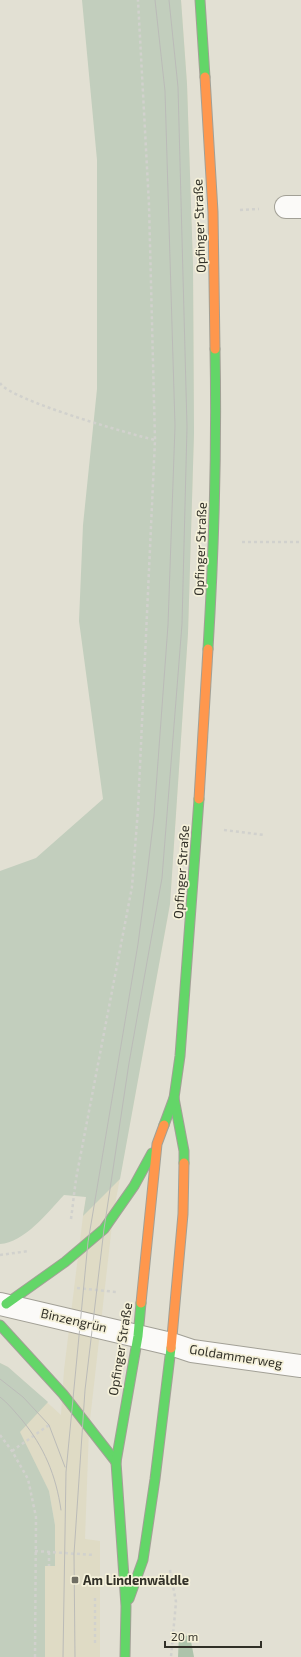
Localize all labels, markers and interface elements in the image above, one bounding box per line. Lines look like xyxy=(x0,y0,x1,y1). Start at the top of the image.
street label: Opfinger Straße xyxy=(189,179,209,273)
street label: Opfinger Straße xyxy=(190,502,210,596)
street label: Opfinger Straße xyxy=(170,825,192,919)
street label: Opfinger Straße xyxy=(105,1301,135,1397)
street label: Binzengrün xyxy=(39,1305,109,1335)
street label: Goldammerweg xyxy=(188,1341,284,1371)
place label: Am Lindenwäldle xyxy=(83,1572,189,1588)
marker: Am Lindenwäldle xyxy=(70,1575,80,1585)
scale bar xyxy=(165,1623,261,1649)
text: 20 m xyxy=(171,1629,198,1643)

